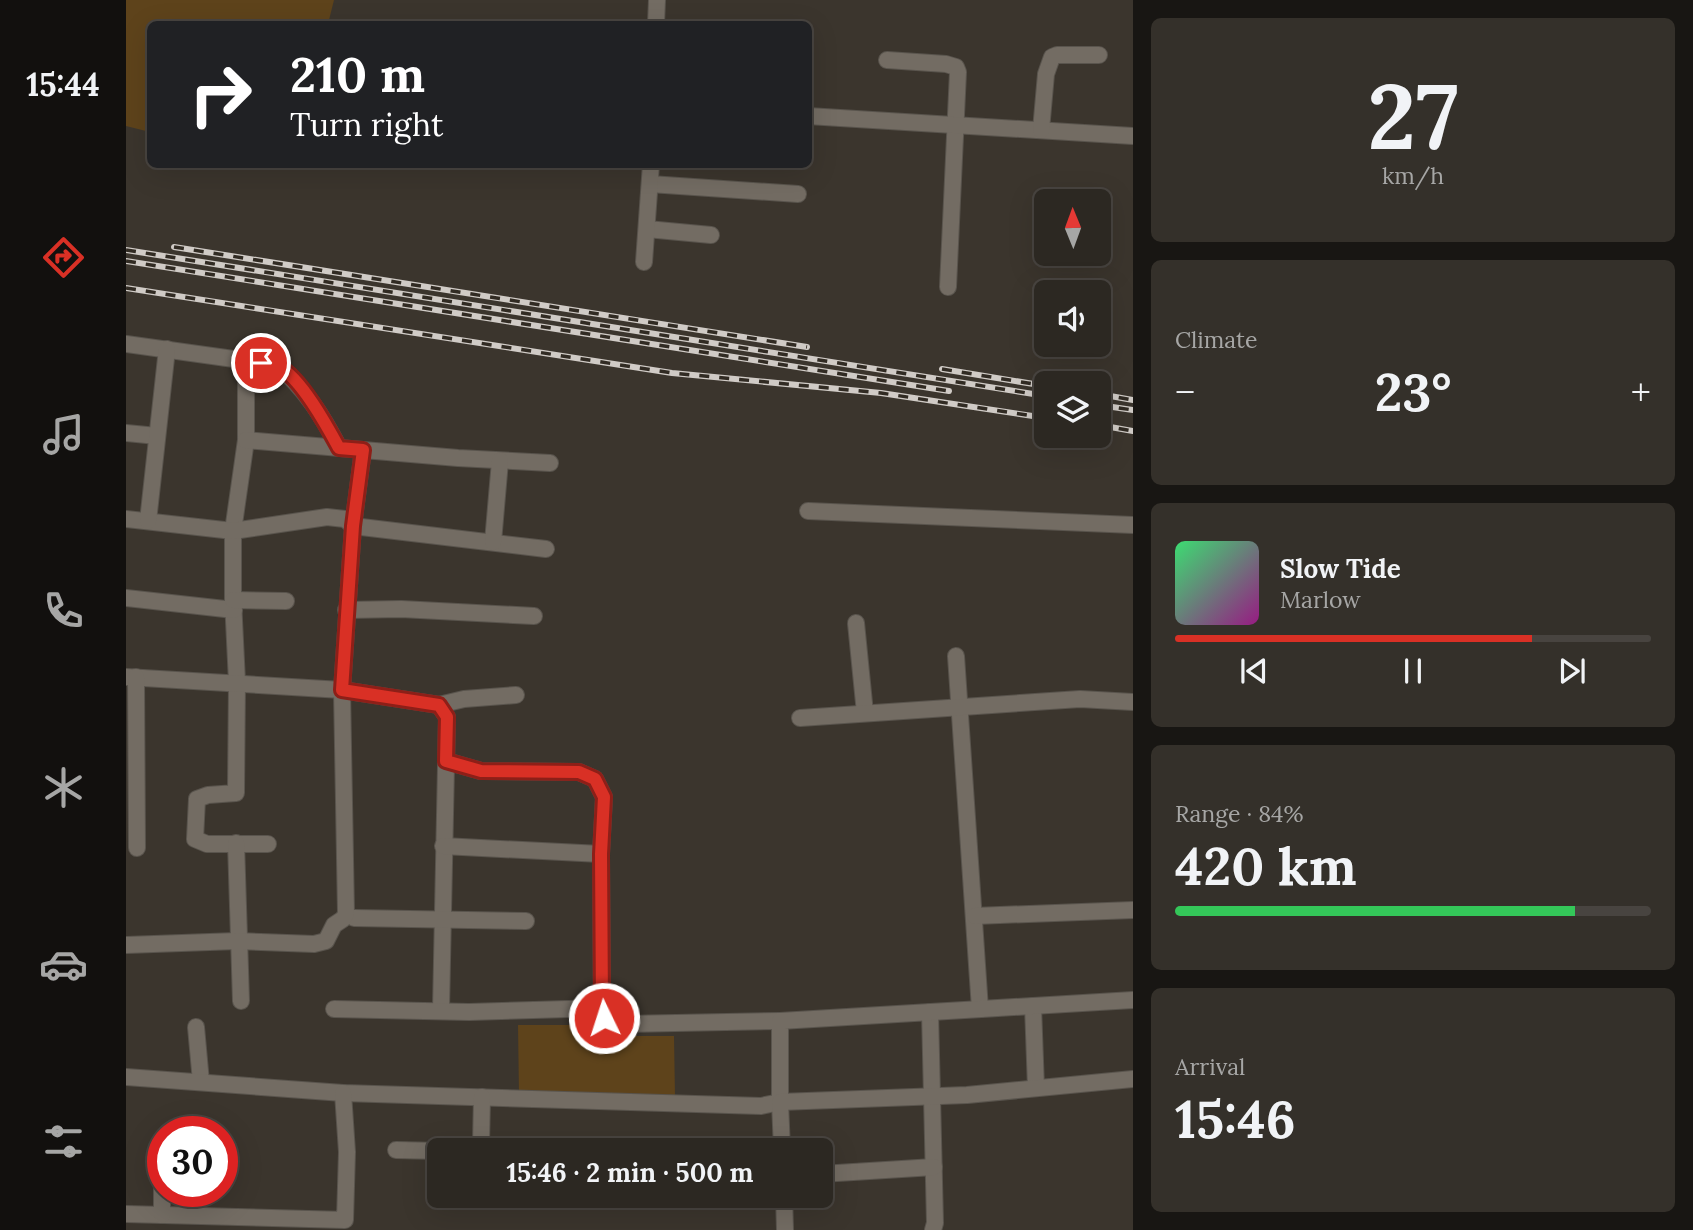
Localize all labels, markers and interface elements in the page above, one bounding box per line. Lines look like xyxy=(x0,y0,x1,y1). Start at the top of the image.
text: 210 m xyxy=(290,43,425,105)
icon: right xyxy=(175,49,266,140)
text: 27 xyxy=(1367,57,1459,174)
text: 15:44 xyxy=(26,64,100,105)
text: Turn right xyxy=(290,104,443,145)
text: km/h xyxy=(1382,161,1444,190)
north arrow xyxy=(1034,189,1111,266)
map controls xyxy=(1034,189,1111,448)
icon: directions xyxy=(39,233,88,282)
button: sound xyxy=(1034,280,1111,357)
text: Climate xyxy=(1175,325,1257,354)
pin xyxy=(231,333,291,393)
icon: arrive xyxy=(242,344,280,382)
text: 23° xyxy=(1375,359,1451,425)
text: − xyxy=(1175,368,1195,416)
text: + xyxy=(1631,368,1651,416)
button: layers xyxy=(1034,371,1111,448)
icon: music xyxy=(39,410,88,459)
text: Slow Tide xyxy=(1280,552,1401,585)
text: Marlow xyxy=(1280,585,1361,614)
icon: phone xyxy=(39,586,88,635)
icon: previous xyxy=(1235,652,1273,690)
icon: pause xyxy=(1394,652,1432,690)
icon: next xyxy=(1553,652,1591,690)
icon: climate xyxy=(39,763,88,812)
text: Range · 84% xyxy=(1175,799,1304,828)
text: 420 km xyxy=(1175,833,1357,899)
icon: car xyxy=(39,940,88,989)
position arrow xyxy=(567,981,641,1055)
text: Arrival xyxy=(1175,1052,1245,1081)
text: 15:46 xyxy=(1175,1086,1296,1152)
speed limit sign: 30 xyxy=(147,1116,238,1207)
icon: filters xyxy=(39,1117,88,1166)
text: 15:46 · 2 min · 500 m xyxy=(507,1156,753,1189)

